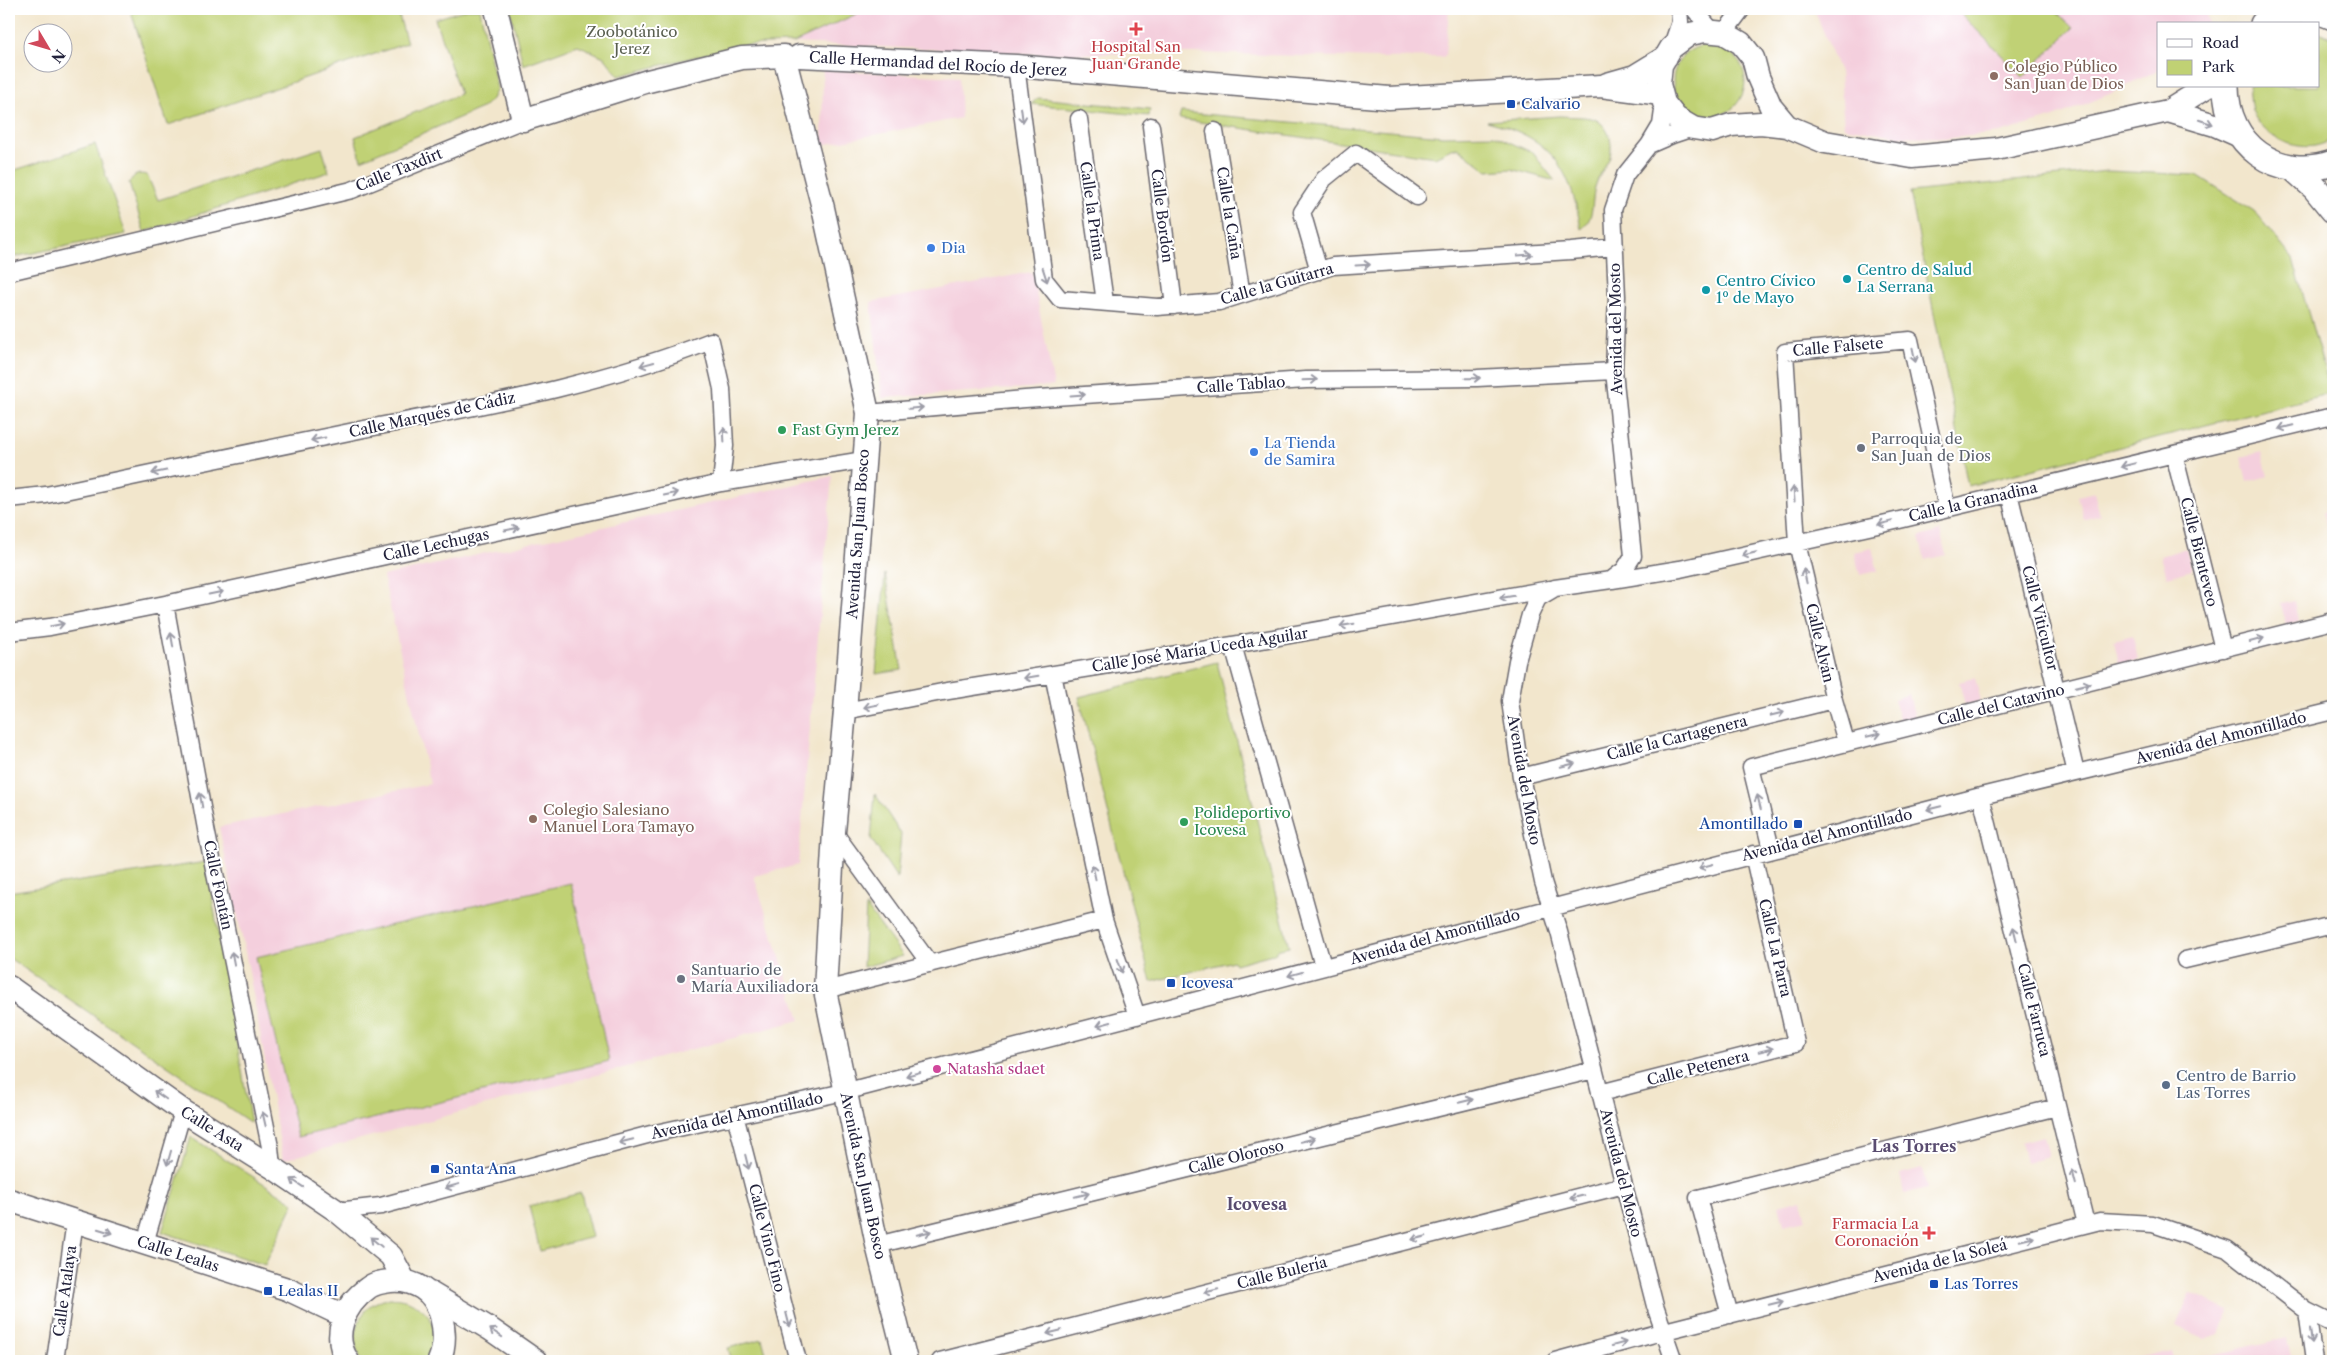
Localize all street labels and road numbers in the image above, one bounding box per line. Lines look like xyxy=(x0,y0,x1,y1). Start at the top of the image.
street label: Calle Hermandad del Rocío de Jerez xyxy=(808,47,1068,80)
street label: Calle Taxdirt xyxy=(353,143,446,196)
street label: Calle la Prima xyxy=(1076,160,1109,262)
street label: Calle la Caña xyxy=(1213,165,1246,261)
street label: Calle Bordón xyxy=(1147,168,1178,264)
street label: Calle la Guitarra xyxy=(1218,258,1336,309)
street label: Avenida del Mosto xyxy=(1605,263,1626,396)
street label: Calle Falsete xyxy=(1792,333,1884,360)
street label: Calle Tablao xyxy=(1196,372,1286,397)
street label: Calle Marqués de Cádiz xyxy=(347,388,517,441)
street label: Avenida San Juan Bosco xyxy=(842,448,873,621)
street label: Calle la Granadina xyxy=(1907,477,2039,526)
street label: Calle Bienteveo xyxy=(2177,495,2222,609)
street label: Calle Lechugas xyxy=(381,524,491,565)
street label: Calle Viticultor xyxy=(2018,563,2063,673)
street label: Calle Alván xyxy=(1802,601,1839,685)
street label: Calle José María Uceda Aguilar xyxy=(1090,623,1310,676)
street label: Calle del Catavino xyxy=(1935,680,2066,729)
street label: Avenida del Amontillado xyxy=(2133,707,2308,768)
street label: Calle la Cartagenera xyxy=(1605,711,1749,764)
street label: Avenida del Mosto xyxy=(1503,712,1545,847)
street label: Avenida del Amontillado xyxy=(1739,804,1914,865)
street label: Calle Fontán xyxy=(200,838,237,932)
street label: Calle La Parra xyxy=(1755,897,1796,999)
street label: Avenida del Amontillado xyxy=(1347,905,1522,969)
street label: Calle Farruca xyxy=(2014,961,2055,1059)
street label: Calle Petenera xyxy=(1645,1046,1751,1089)
street label: Avenida del Amontillado xyxy=(648,1088,825,1143)
street label: Avenida San Juan Bosco xyxy=(836,1090,890,1261)
street label: Calle Asta xyxy=(177,1102,247,1155)
street label: Avenida del Mosto xyxy=(1596,1106,1647,1239)
street label: Calle Oloroso xyxy=(1186,1135,1286,1178)
street label: Calle Vino Fino xyxy=(745,1182,790,1294)
street label: Calle Lealas xyxy=(134,1231,222,1276)
street label: Avenida de la Soleá xyxy=(1870,1235,2009,1287)
street label: Calle Atalaya xyxy=(49,1244,80,1338)
street label: Calle Bulería xyxy=(1235,1252,1329,1293)

